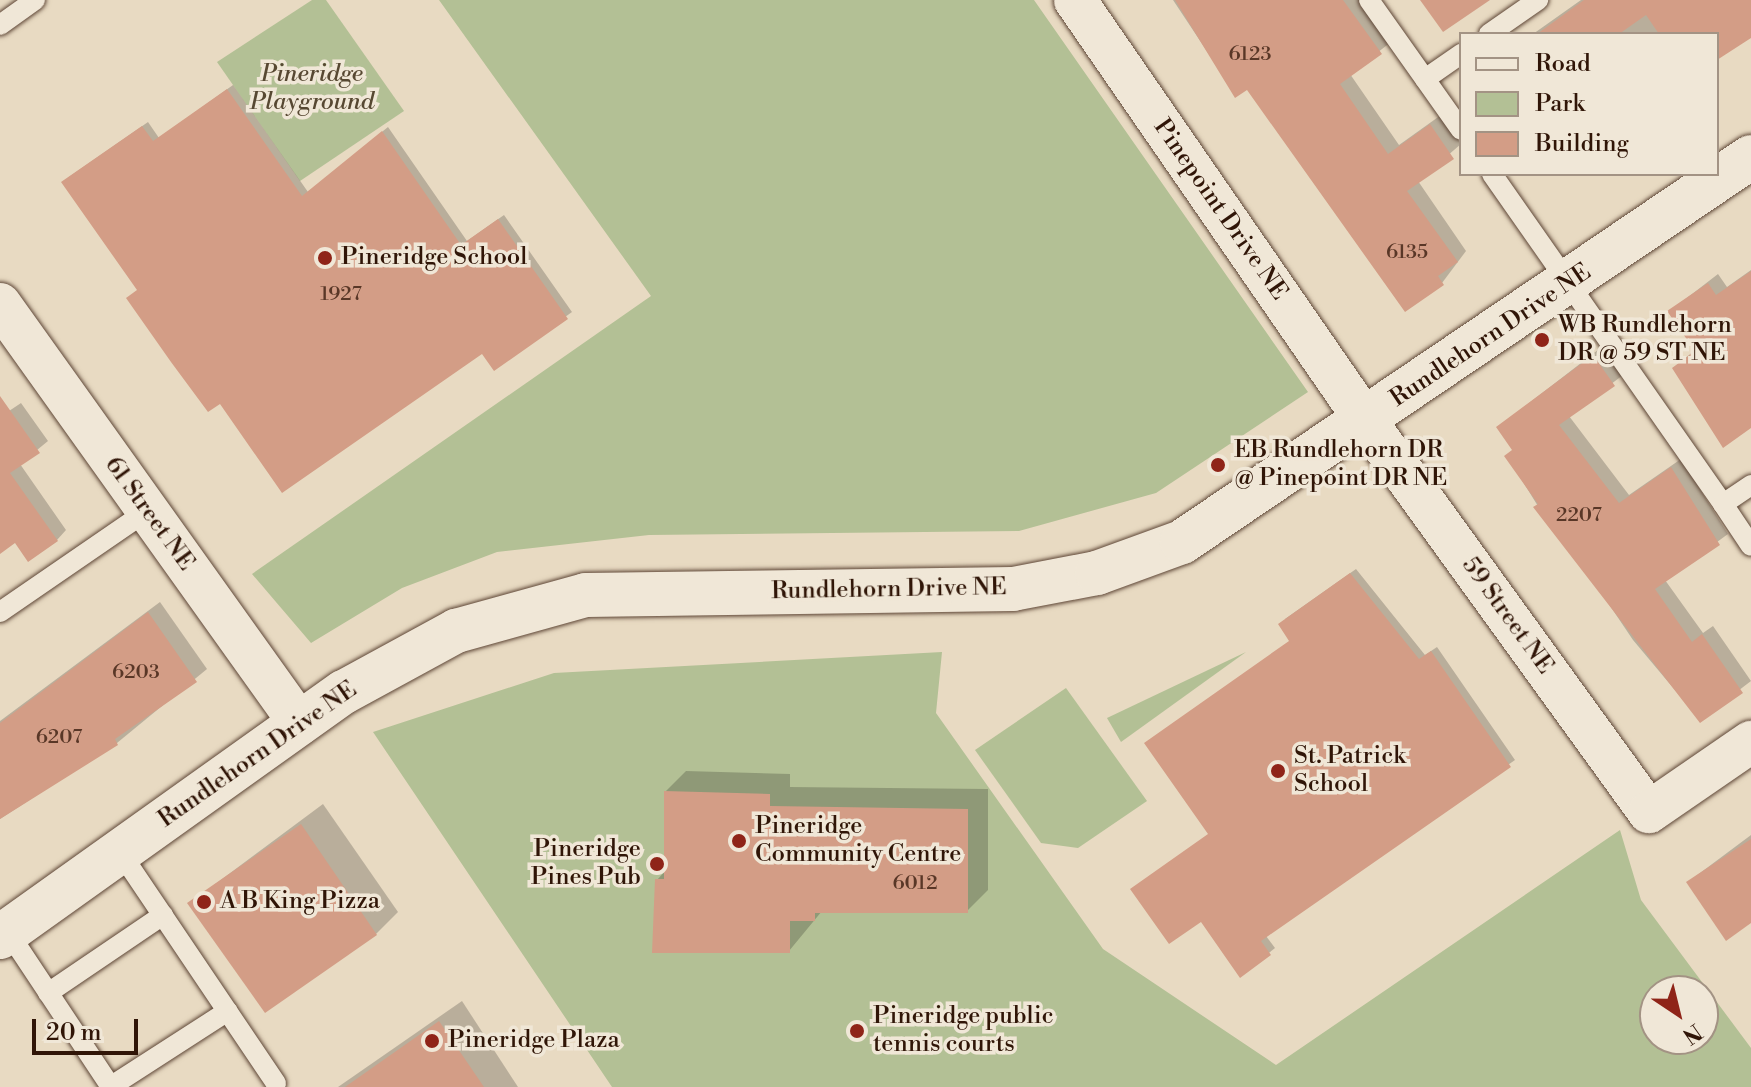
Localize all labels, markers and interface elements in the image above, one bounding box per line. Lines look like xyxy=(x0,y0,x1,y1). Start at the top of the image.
legend xyxy=(1459,32,1719,176)
house number: 6123 xyxy=(1228,42,1272,66)
text: Road xyxy=(1535,49,1591,79)
park label: Pineridge Playground xyxy=(250,61,374,117)
text: Park xyxy=(1535,89,1585,119)
street label: Pinepoint Drive NE xyxy=(1147,114,1293,306)
text: Building xyxy=(1535,129,1629,159)
house number: 6135 xyxy=(1386,240,1428,264)
place label: Pineridge School xyxy=(341,244,527,272)
marker: Pineridge School xyxy=(316,249,334,267)
street label: Rundlehorn Drive NE xyxy=(1385,258,1597,414)
house number: 1927 xyxy=(320,282,362,306)
place label: WB Rundlehorn DR @ 59 ST NE xyxy=(1558,312,1732,368)
marker: WB Rundlehorn DR @ 59 ST NE xyxy=(1533,331,1551,349)
place label: EB Rundlehorn DR @ Pinepoint DR NE xyxy=(1234,437,1447,493)
street label: 61 Street NE xyxy=(98,451,200,577)
marker: EB Rundlehorn DR @ Pinepoint DR NE xyxy=(1209,456,1227,474)
house number: 2207 xyxy=(1556,503,1602,527)
street label: 59 Street NE xyxy=(1455,552,1559,680)
street label: Rundlehorn Drive NE xyxy=(771,574,1007,606)
house number: 6203 xyxy=(112,660,160,684)
street label: Rundlehorn Drive NE xyxy=(153,676,363,834)
house number: 6207 xyxy=(36,725,82,749)
place label: St. Patrick School xyxy=(1294,743,1406,799)
marker: St. Patrick School xyxy=(1269,762,1287,780)
place label: Pineridge Community Centre xyxy=(755,813,961,869)
marker: Pineridge Community Centre xyxy=(730,832,748,850)
place label: Pineridge Pines Pub xyxy=(531,836,641,892)
marker: Pineridge Pines Pub xyxy=(648,855,666,873)
house number: 6012 xyxy=(892,871,938,895)
place label: A B King Pizza xyxy=(220,888,380,916)
marker: A B King Pizza xyxy=(195,893,213,911)
north arrow xyxy=(1639,975,1719,1055)
scale bar xyxy=(36,1003,142,1053)
place label: Pineridge public tennis courts xyxy=(873,1003,1054,1059)
text: N xyxy=(1677,1017,1707,1049)
text: 20 m xyxy=(46,1018,102,1048)
marker: Pineridge public tennis courts xyxy=(848,1022,866,1040)
place label: Pineridge Plaza xyxy=(448,1027,620,1055)
marker: Pineridge Plaza xyxy=(423,1032,441,1050)

